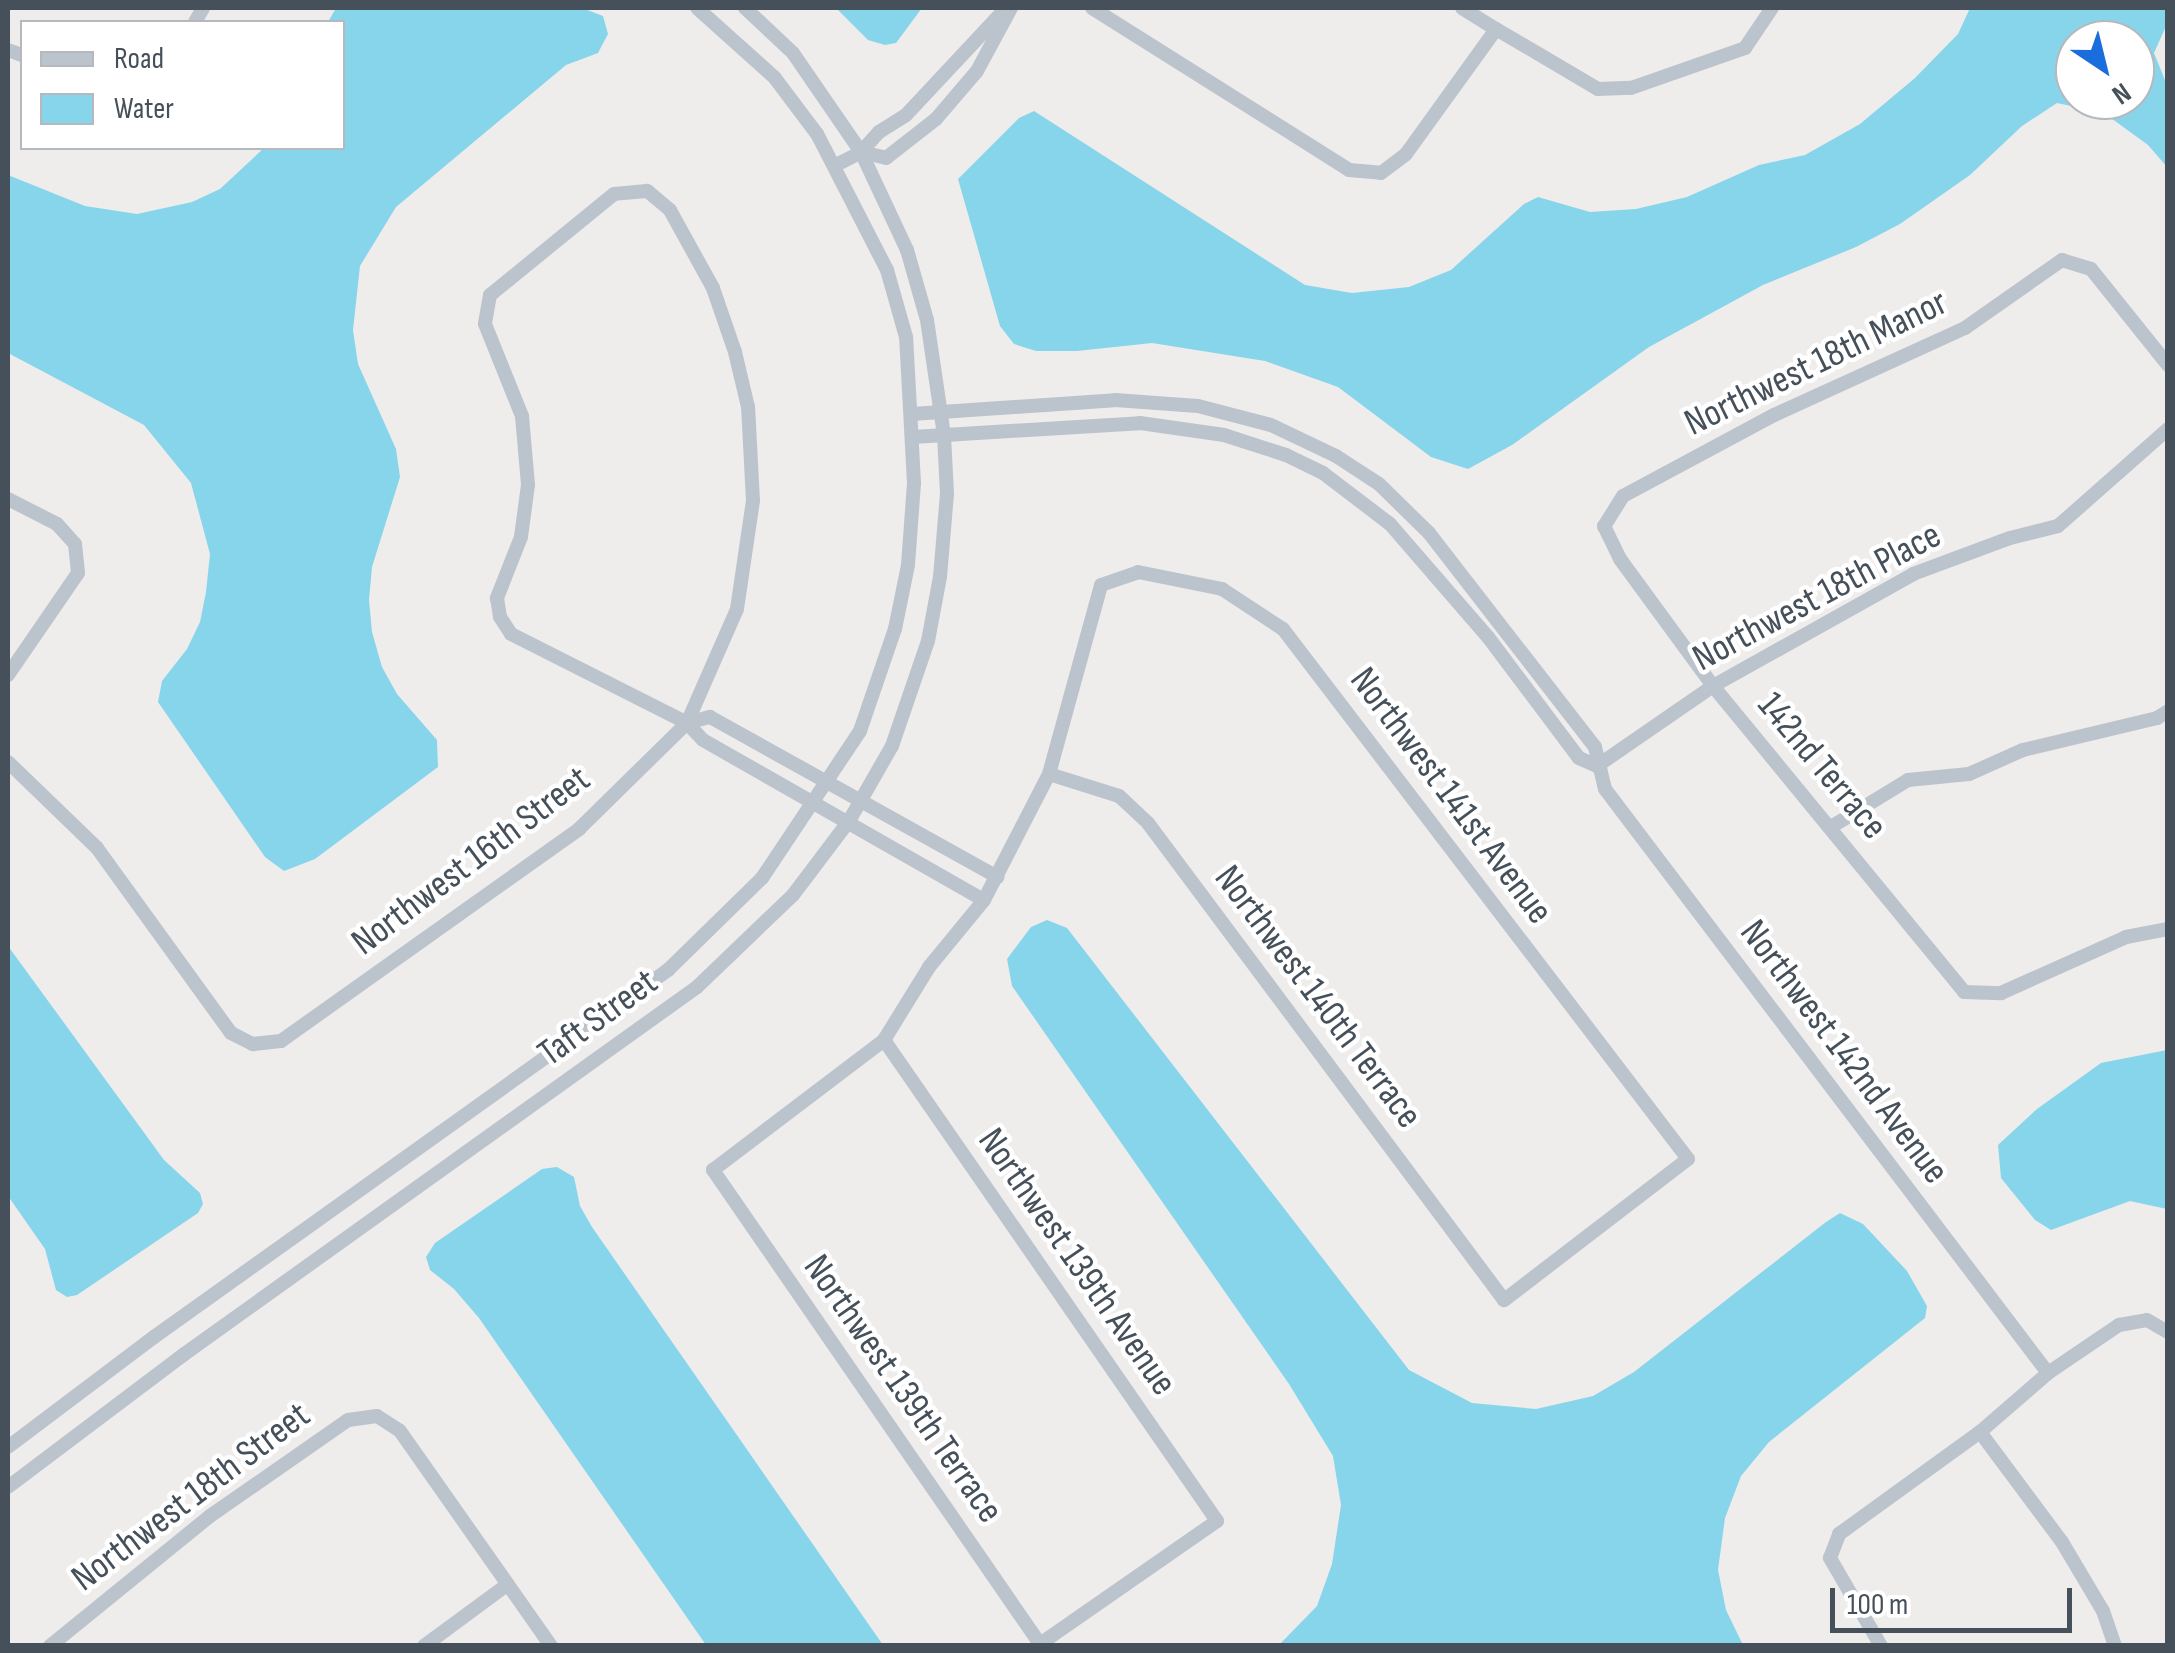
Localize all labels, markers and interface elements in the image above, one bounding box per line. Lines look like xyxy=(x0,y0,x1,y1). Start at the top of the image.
legend xyxy=(20,20,345,150)
north arrow xyxy=(2055,20,2155,120)
text: Road xyxy=(114,41,164,77)
text: N xyxy=(2106,76,2137,111)
text: Water xyxy=(114,91,174,127)
street label: Northwest 18th Manor xyxy=(1677,280,1955,446)
street label: Northwest 18th Place xyxy=(1685,513,1949,681)
street label: Northwest 141st Avenue xyxy=(1340,659,1562,933)
street label: 142nd Terrace xyxy=(1747,683,1897,849)
street label: Northwest 16th Street xyxy=(343,757,599,965)
street label: Northwest 140th Terrace xyxy=(1205,857,1431,1137)
street label: Northwest 142nd Avenue xyxy=(1730,911,1958,1193)
street label: Taft Street xyxy=(529,959,667,1077)
street label: Northwest 139th Avenue xyxy=(968,1120,1186,1404)
street label: Northwest 139th Terrace xyxy=(794,1246,1012,1532)
street label: Northwest 18th Street xyxy=(63,1393,319,1601)
scale bar xyxy=(1835,1568,2078,1630)
text: 100 m xyxy=(1847,1587,1908,1623)

